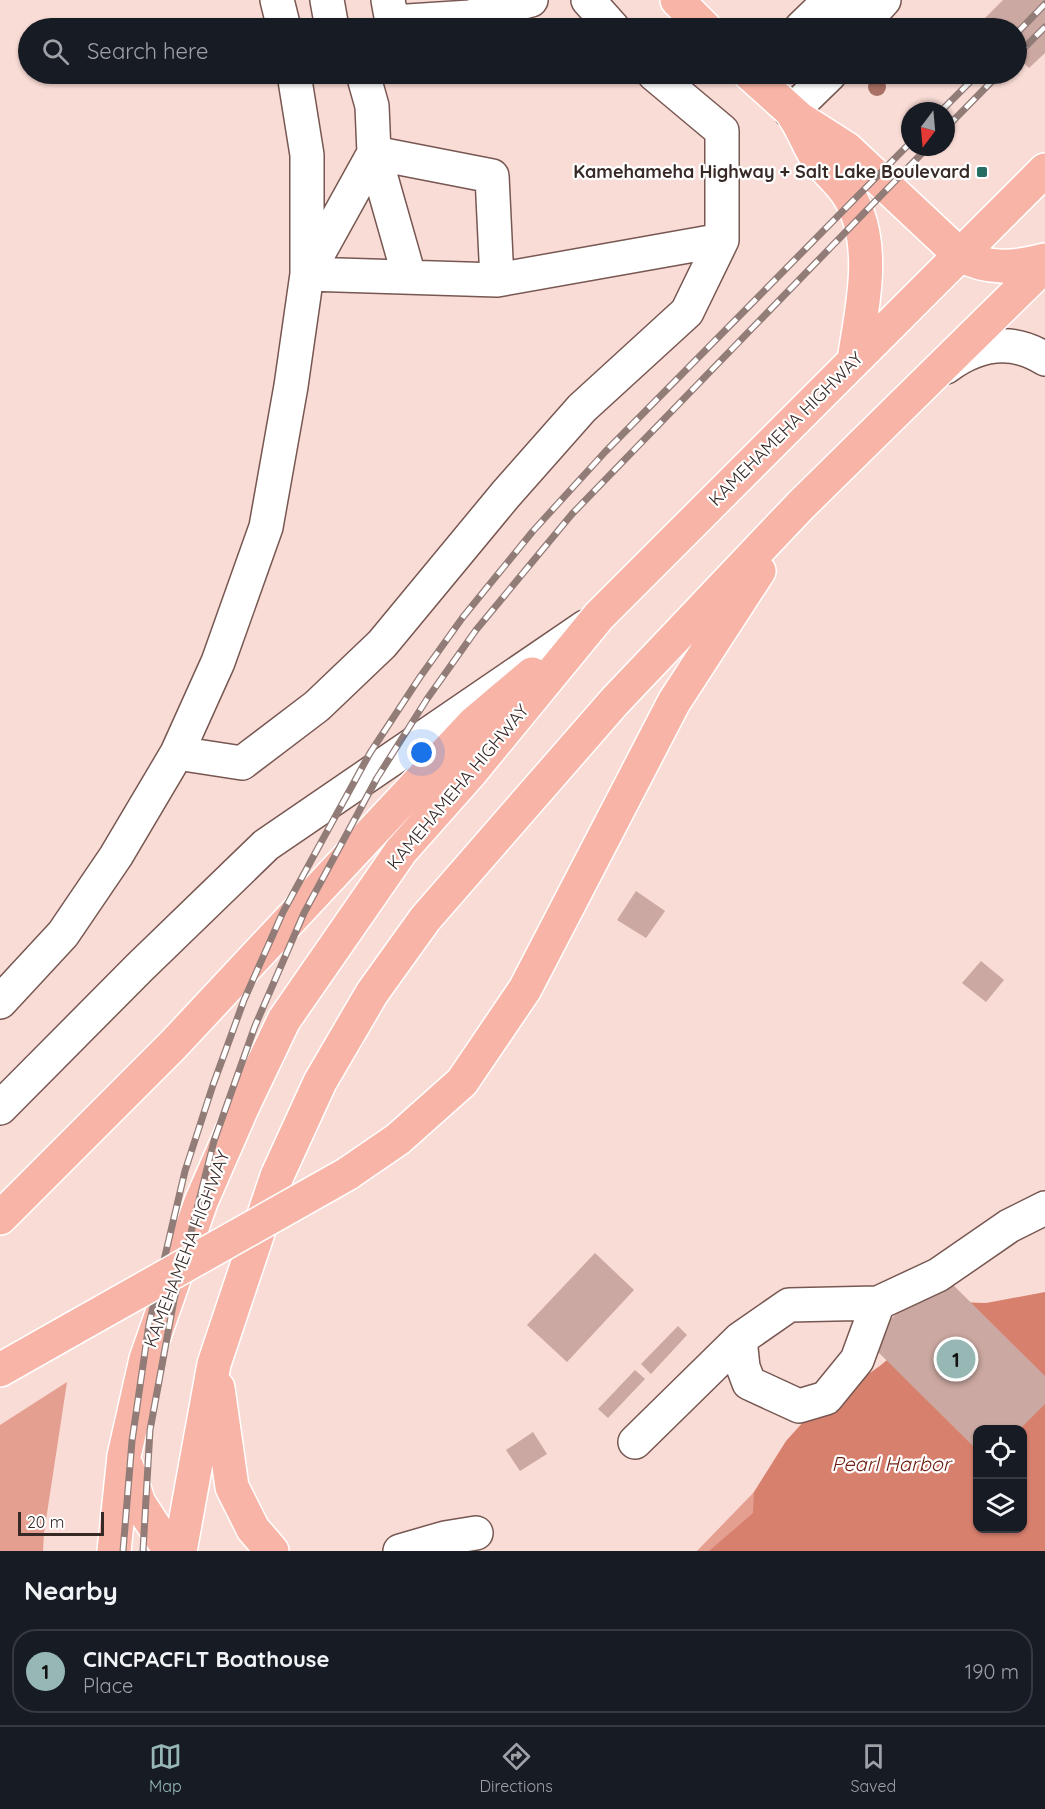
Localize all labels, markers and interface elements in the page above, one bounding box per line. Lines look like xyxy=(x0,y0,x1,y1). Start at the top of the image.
search box xyxy=(18,18,1027,84)
icon: search xyxy=(39,35,72,68)
text: Search here xyxy=(87,37,208,65)
north arrow xyxy=(901,102,955,156)
place label: Kamehameha Highway + Salt Lake Boulevard xyxy=(573,160,970,183)
marker: Kamehameha Highway + Salt Lake Boulevard xyxy=(975,165,989,179)
street label: KAMEHAMEHA HIGHWAY xyxy=(704,347,868,511)
street label: KAMEHAMEHA HIGHWAY xyxy=(382,699,534,874)
your location xyxy=(407,738,436,767)
street label: KAMEHAMEHA HIGHWAY xyxy=(138,1147,235,1351)
pin: 1 xyxy=(936,1336,976,1382)
map controls xyxy=(973,1425,1027,1533)
button: locate xyxy=(973,1425,1027,1479)
water label: Pearl Harbor xyxy=(831,1451,953,1476)
button: layers xyxy=(973,1479,1027,1533)
scale bar xyxy=(18,1509,104,1536)
text: 20 m xyxy=(27,1512,64,1532)
text: Nearby xyxy=(24,1574,118,1607)
text: CINCPACFLT Boathouse xyxy=(83,1645,329,1673)
text: 1 xyxy=(42,1659,49,1684)
text: 190 m xyxy=(965,1659,1019,1684)
text: Place xyxy=(83,1673,133,1698)
tab: Map xyxy=(149,1740,182,1796)
tab: Directions xyxy=(480,1740,553,1796)
tab: Saved xyxy=(851,1740,896,1796)

